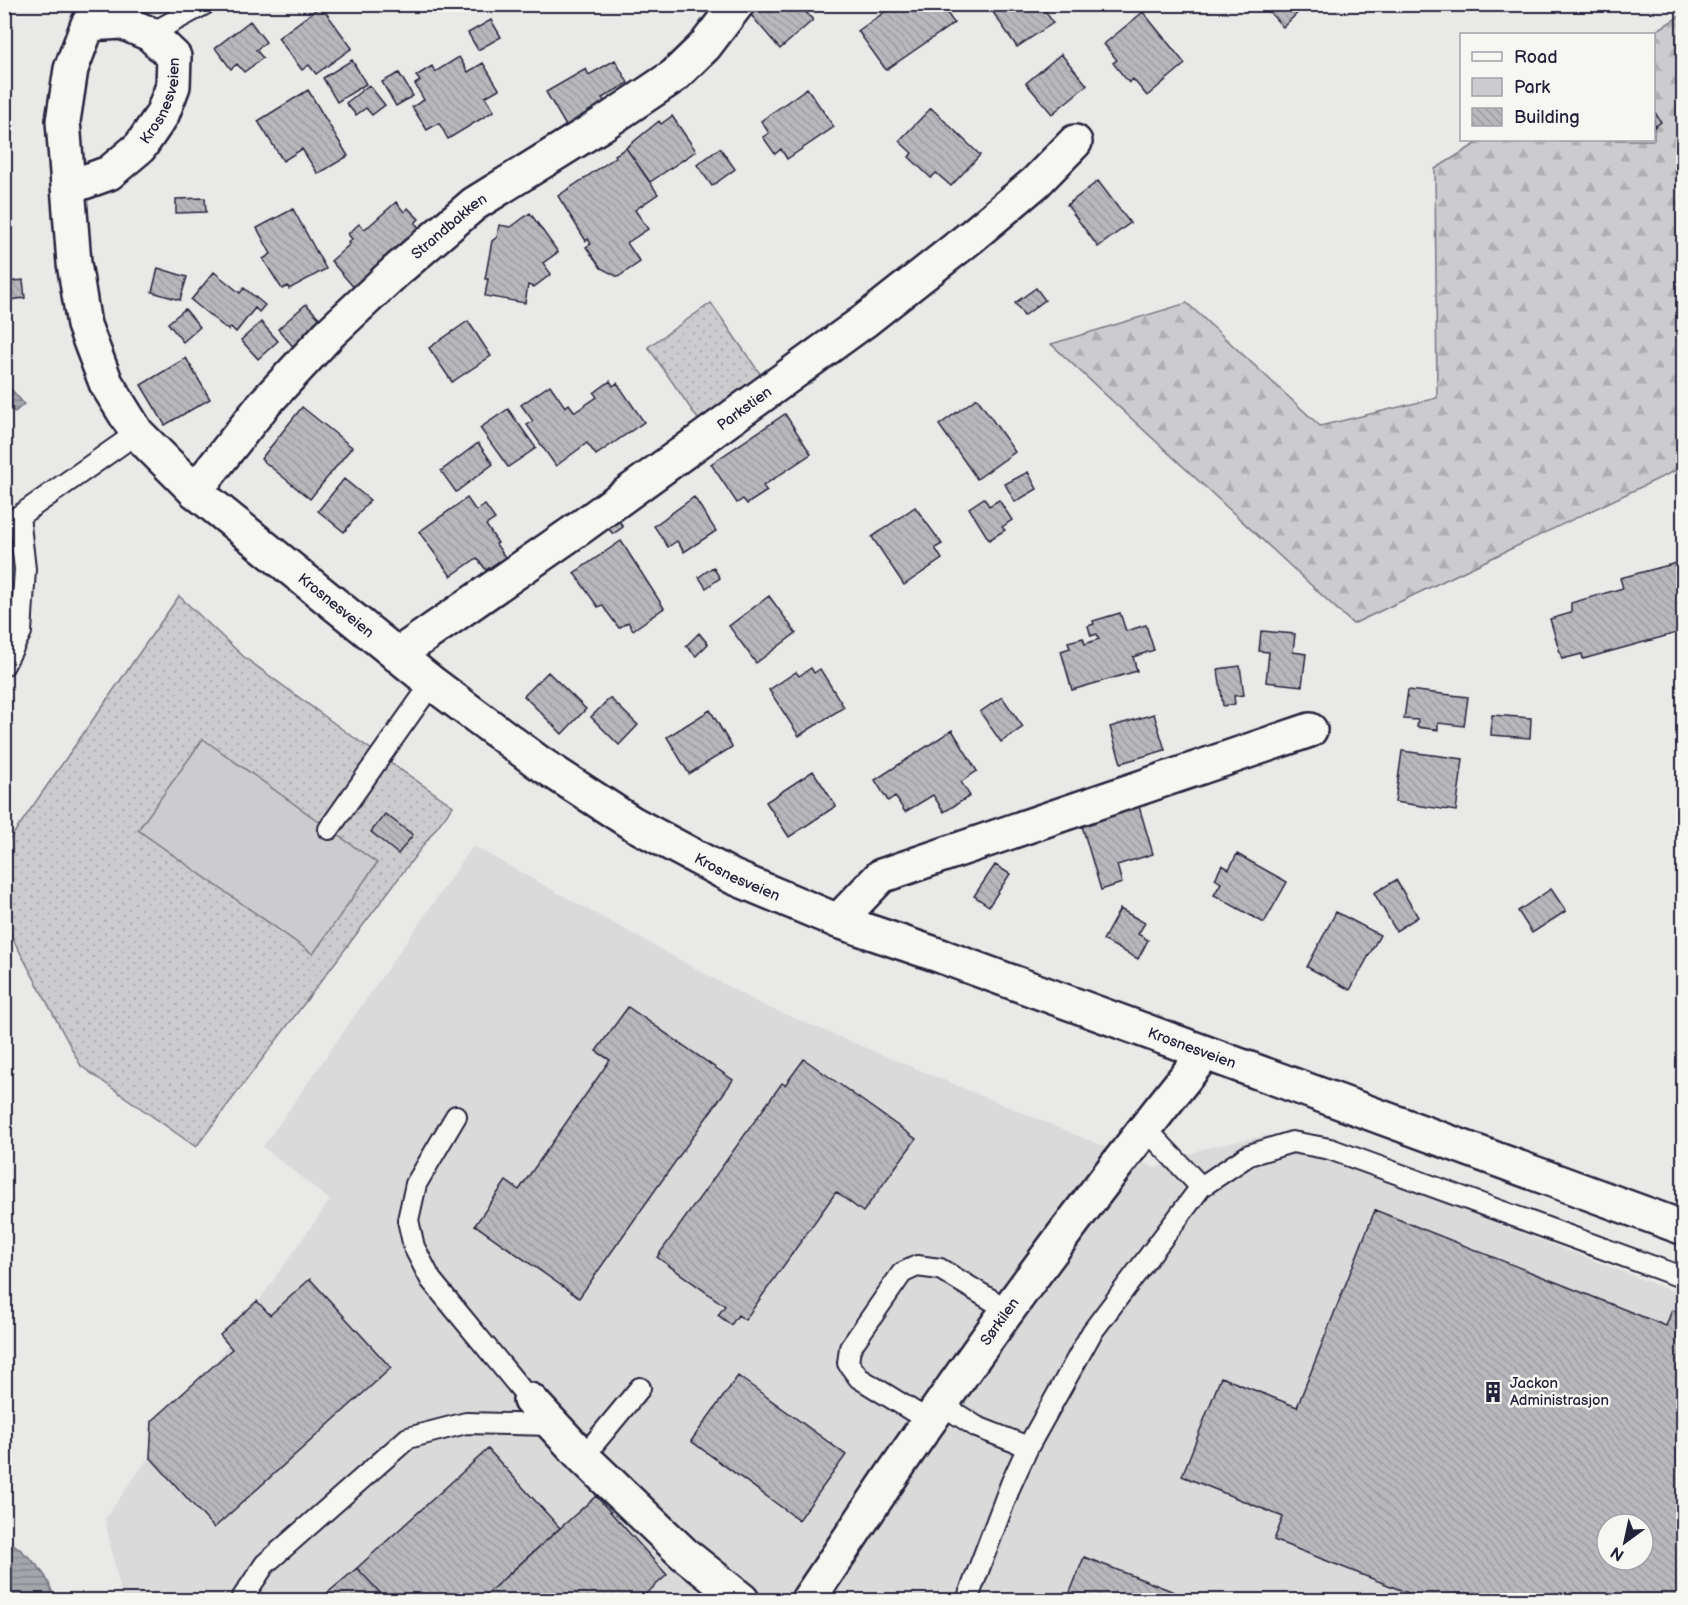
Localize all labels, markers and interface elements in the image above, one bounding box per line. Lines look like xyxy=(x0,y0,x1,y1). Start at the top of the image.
legend xyxy=(1460,33,1655,141)
text: Road xyxy=(1514,47,1558,68)
street label: Krosnesveien xyxy=(136,57,183,148)
text: Park xyxy=(1514,77,1550,98)
text: Building xyxy=(1514,107,1580,128)
street label: Strandbakken xyxy=(407,189,490,263)
street label: Parkstien xyxy=(713,382,775,435)
street label: Krosnesveien xyxy=(294,569,378,642)
street label: Krosnesveien xyxy=(691,849,783,905)
street label: Krosnesveien xyxy=(1145,1023,1239,1073)
street label: Sørkilen xyxy=(976,1294,1023,1349)
place label: Jackon Administrasjon xyxy=(1510,1374,1609,1410)
building icon: Jackon Administrasjon xyxy=(1481,1380,1505,1404)
north arrow xyxy=(1595,1512,1655,1572)
text: N xyxy=(1607,1542,1628,1565)

